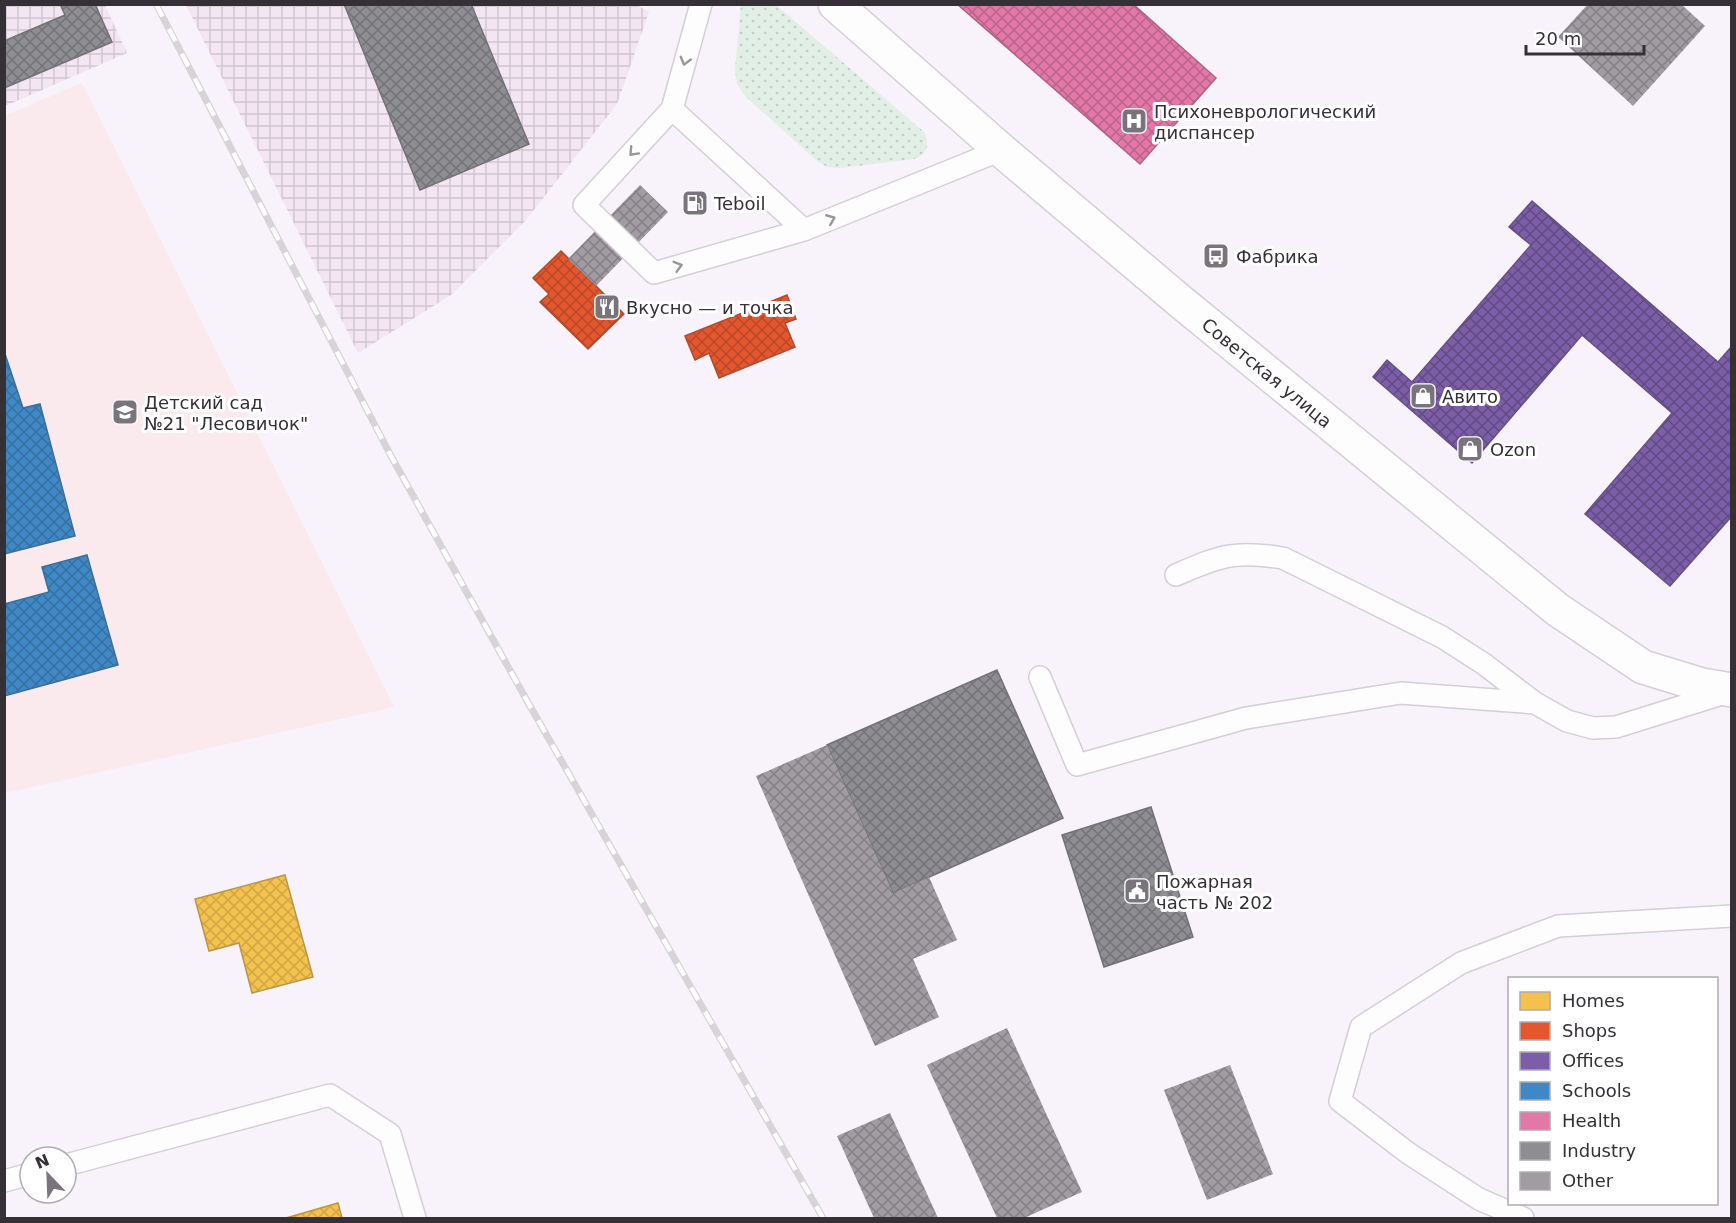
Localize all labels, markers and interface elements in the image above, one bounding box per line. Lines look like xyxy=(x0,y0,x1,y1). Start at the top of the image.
scale bar xyxy=(1526,18,1644,56)
text: 20 m xyxy=(1535,28,1581,49)
one-way arrow xyxy=(680,56,693,66)
place label: Психоневрологический диспансер xyxy=(1154,101,1376,143)
hospital icon: Психоневрологический диспансер xyxy=(1119,106,1149,136)
one-way arrow xyxy=(629,145,640,156)
fuel station icon: Teboil xyxy=(680,188,710,218)
place label: Teboil xyxy=(713,193,765,214)
one-way arrow xyxy=(825,214,836,226)
bus stop icon: Фабрика xyxy=(1201,241,1231,271)
place label: Фабрика xyxy=(1236,246,1319,267)
one-way arrow xyxy=(672,261,683,273)
restaurant icon: Вкусно — и точка xyxy=(592,292,622,322)
place label: Вкусно — и точка xyxy=(626,297,793,318)
street label: Советская улица xyxy=(1198,313,1336,432)
shop icon: Авито xyxy=(1408,381,1438,411)
place label: Авито xyxy=(1442,386,1498,407)
place label: Детский сад №21 "Лесовичок" xyxy=(144,392,308,434)
school or university icon: Детский сад №21 "Лесовичок" xyxy=(110,397,140,427)
shop icon: Ozon xyxy=(1455,434,1485,464)
place label: Ozon xyxy=(1490,439,1536,460)
place label: Пожарная часть № 202 xyxy=(1156,871,1273,913)
public building icon: Пожарная часть № 202 xyxy=(1122,876,1152,906)
legend xyxy=(1508,977,1718,1205)
text: Homes xyxy=(1562,990,1625,1011)
text: Shops xyxy=(1562,1020,1617,1041)
text: Offices xyxy=(1562,1050,1624,1071)
text: Schools xyxy=(1562,1080,1631,1101)
text: Health xyxy=(1562,1110,1621,1131)
text: Industry xyxy=(1562,1140,1636,1161)
north arrow xyxy=(18,1145,78,1205)
text: N xyxy=(32,1150,52,1173)
text: Other xyxy=(1562,1170,1614,1191)

